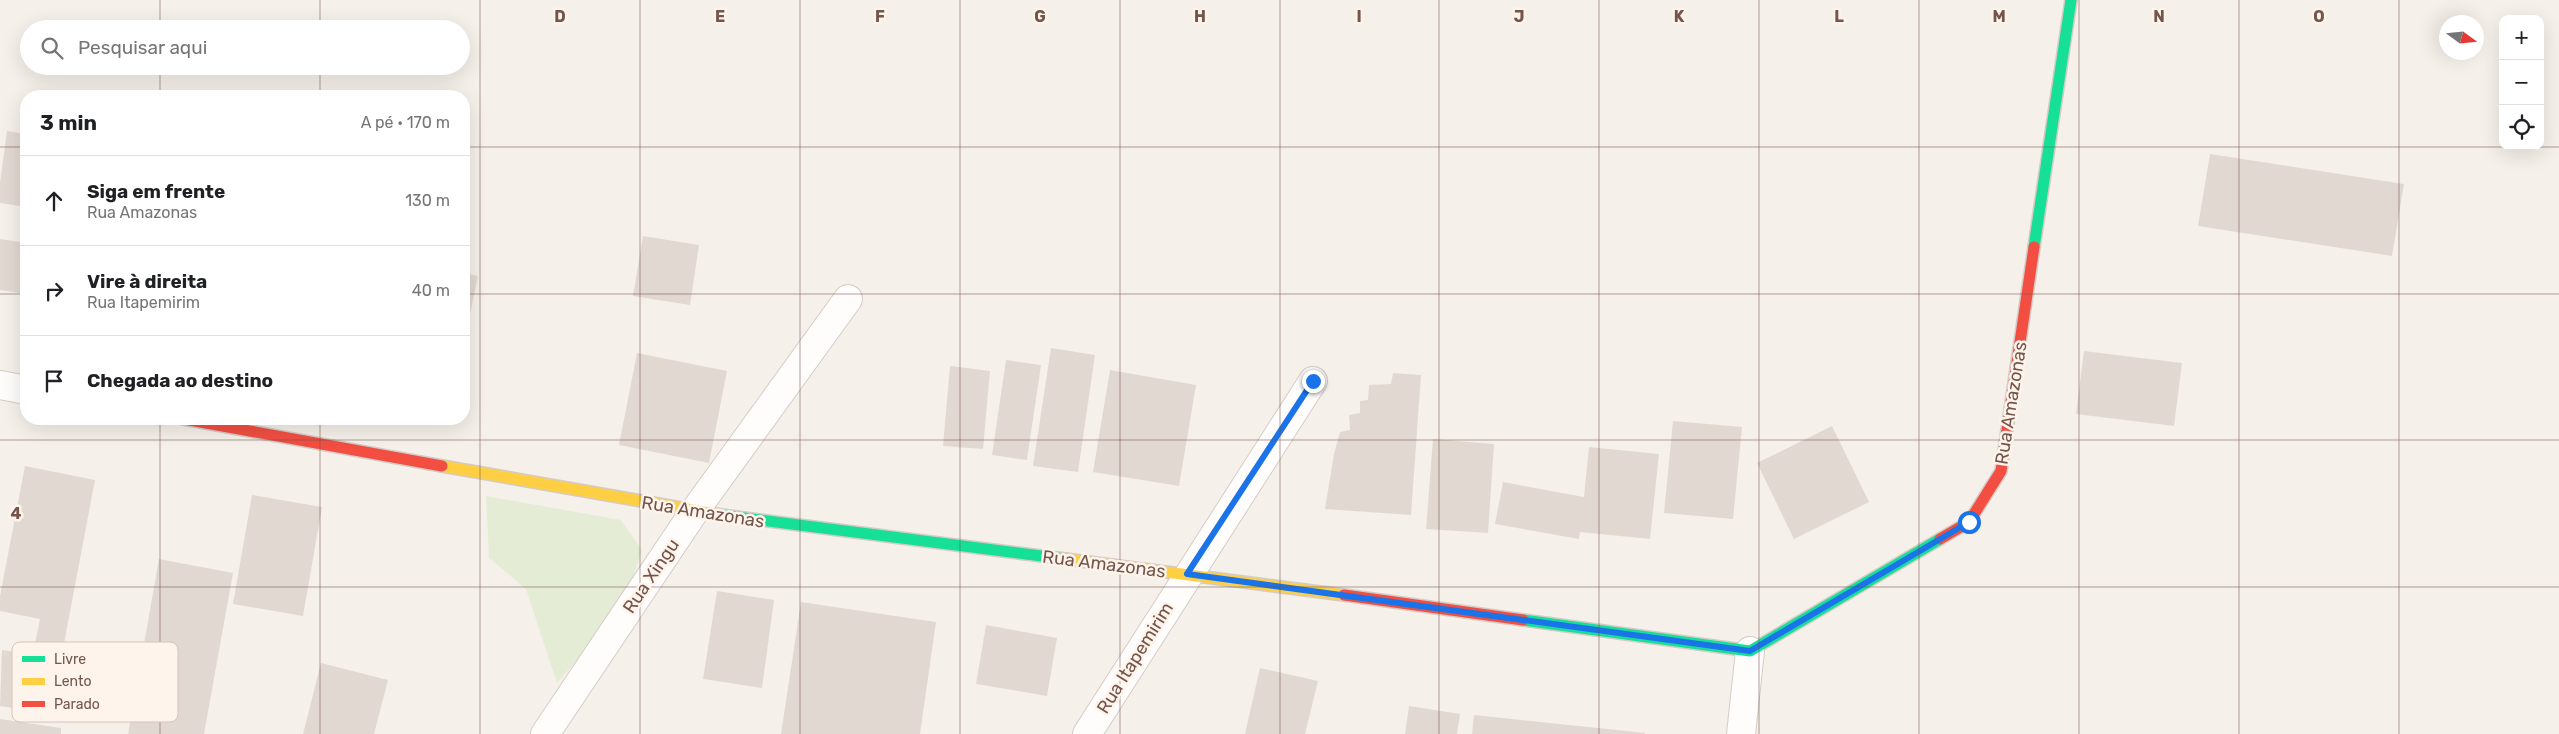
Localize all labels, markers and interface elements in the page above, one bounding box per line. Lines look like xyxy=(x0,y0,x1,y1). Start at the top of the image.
text: D xyxy=(554,7,566,26)
text: E xyxy=(715,7,725,26)
text: F xyxy=(875,7,885,26)
text: G xyxy=(1034,7,1046,26)
text: H xyxy=(1194,7,1206,26)
text: I xyxy=(1356,7,1362,26)
text: J xyxy=(1514,7,1524,26)
text: K xyxy=(1674,7,1685,26)
text: L xyxy=(1834,7,1844,26)
text: M xyxy=(1992,7,2006,26)
text: N xyxy=(2153,7,2165,26)
text: O xyxy=(2313,7,2325,26)
north arrow xyxy=(2439,15,2484,60)
map controls xyxy=(2499,15,2544,150)
button: + xyxy=(2499,15,2544,60)
search box xyxy=(20,20,470,75)
icon: search xyxy=(38,34,66,62)
text: Pesquisar aqui xyxy=(78,36,207,59)
button: − xyxy=(2499,60,2544,105)
button: locate xyxy=(2499,105,2544,150)
text: 3 min xyxy=(40,110,97,135)
text: A pé · 170 m xyxy=(361,113,450,132)
text: Siga em frente xyxy=(87,180,225,203)
icon: ahead xyxy=(40,187,68,215)
text: 130 m xyxy=(405,191,450,210)
text: Rua Amazonas xyxy=(87,203,197,222)
text: Vire à direita xyxy=(87,270,207,293)
icon: right xyxy=(40,277,68,305)
text: 40 m xyxy=(412,281,450,300)
text: Rua Itapemirim xyxy=(87,293,200,312)
street label: Rua Amazonas xyxy=(1990,340,2032,466)
icon: arrive xyxy=(40,367,68,395)
text: Chegada ao destino xyxy=(87,369,273,392)
route end xyxy=(1302,370,1325,393)
street label: Rua Amazonas xyxy=(640,491,766,533)
text: 4 xyxy=(11,504,22,523)
route start xyxy=(1958,511,1981,534)
street label: Rua Xingu xyxy=(618,535,684,617)
street label: Rua Amazonas xyxy=(1041,546,1167,582)
street label: Rua Itapemirim xyxy=(1092,598,1178,718)
legend xyxy=(12,642,178,722)
text: Livre xyxy=(54,651,86,668)
text: Lento xyxy=(54,673,91,690)
text: Parado xyxy=(54,696,100,713)

